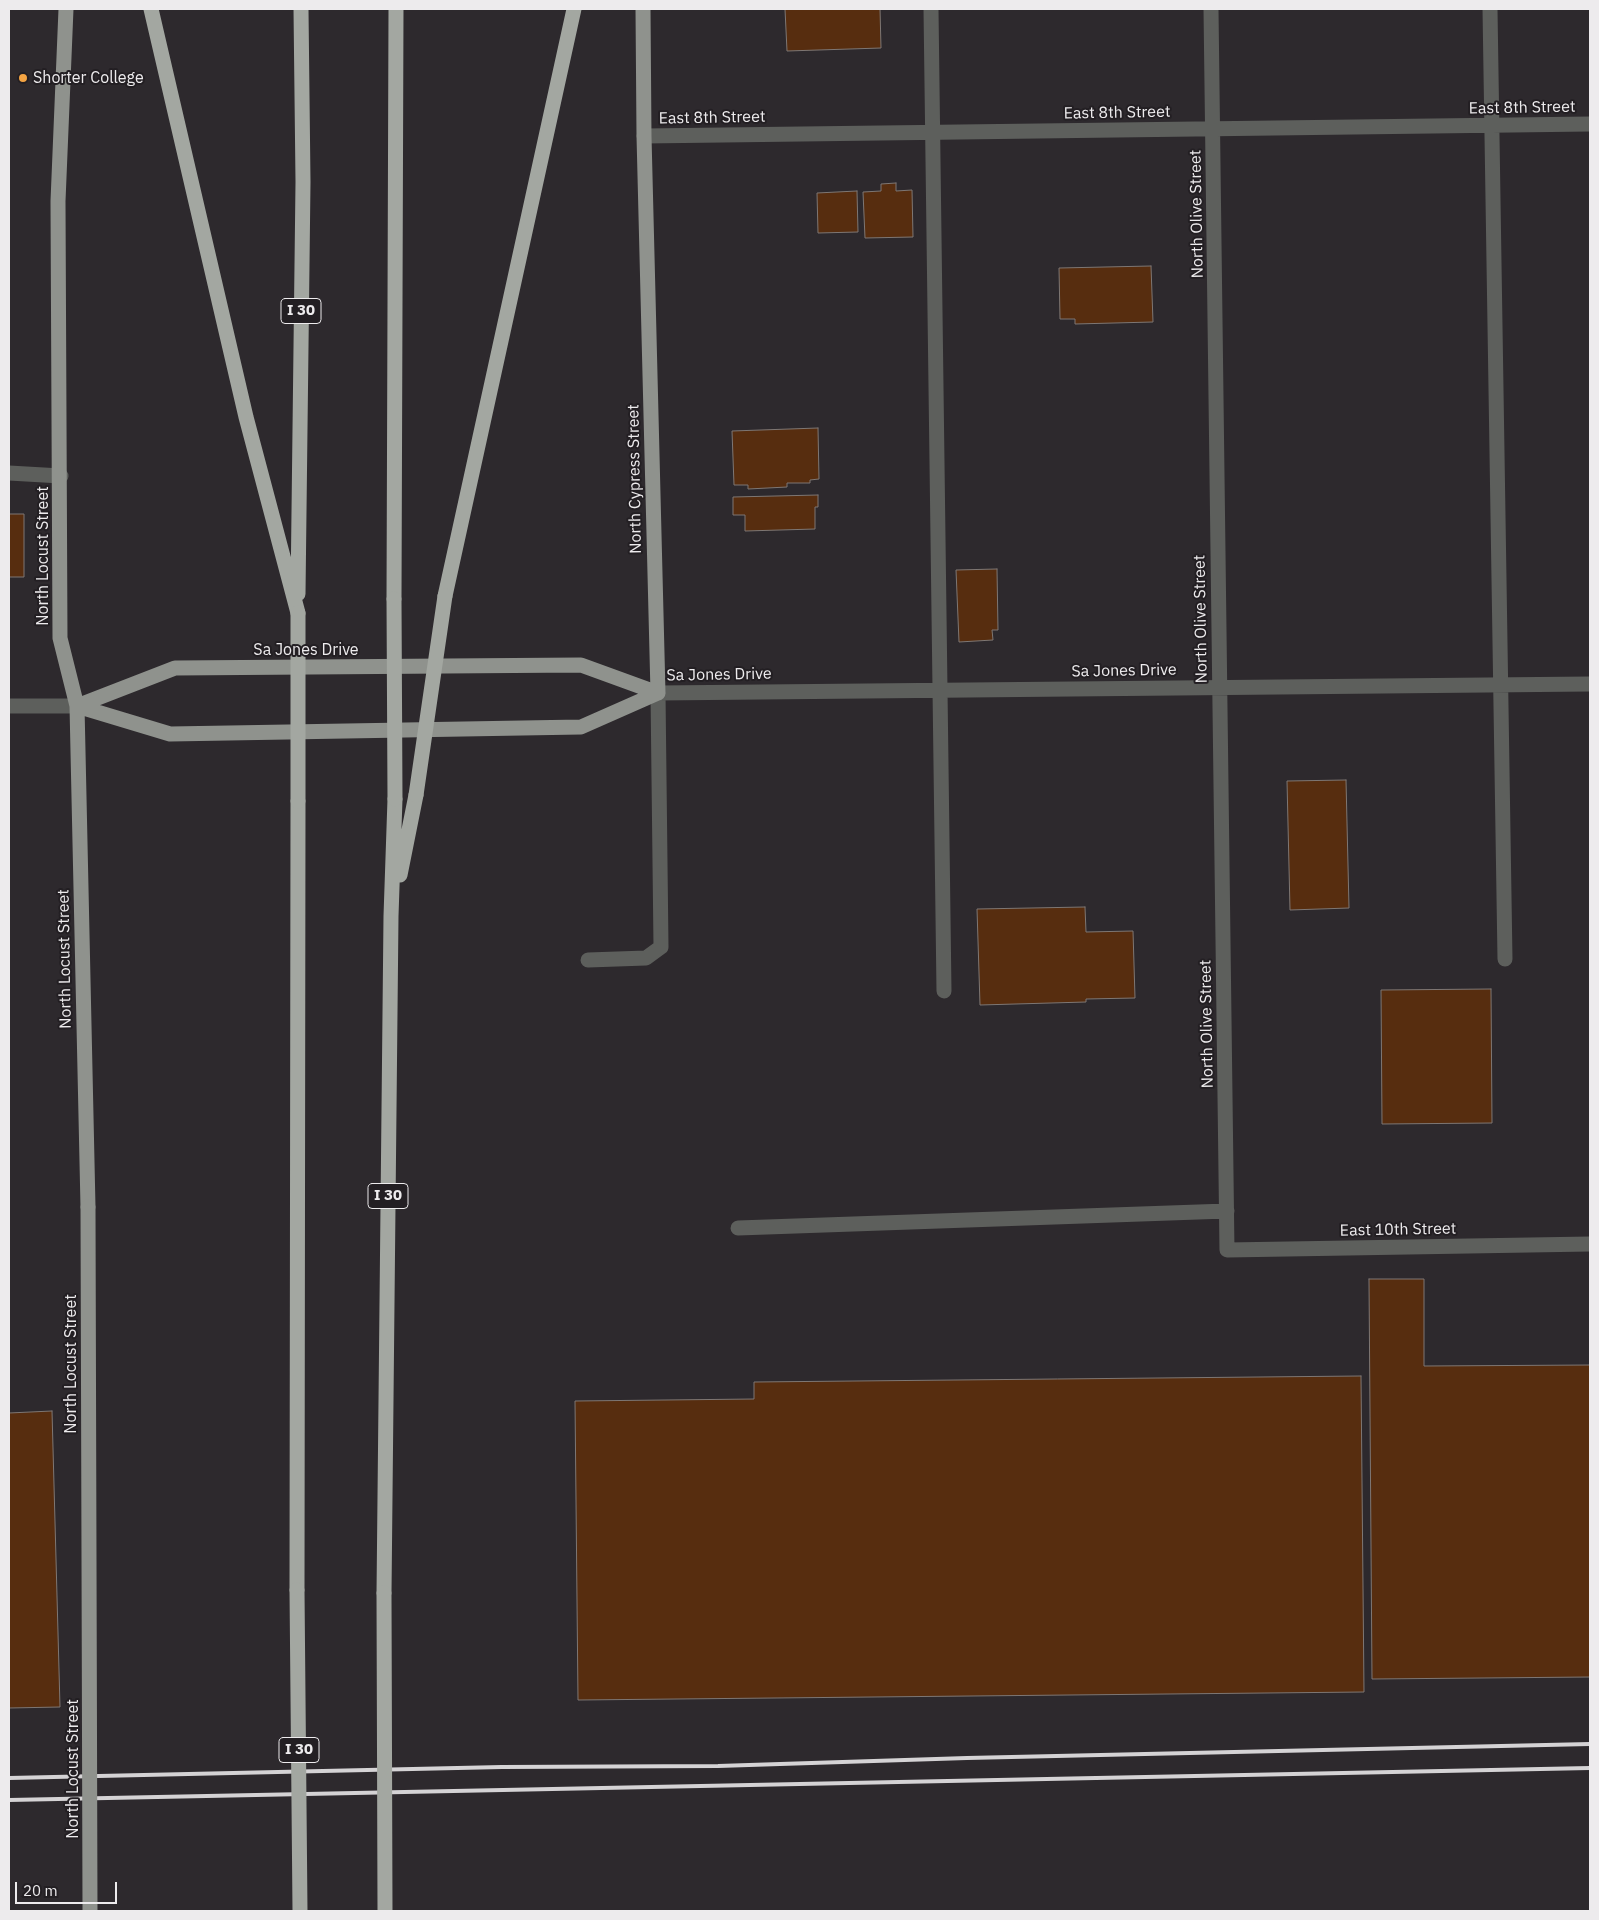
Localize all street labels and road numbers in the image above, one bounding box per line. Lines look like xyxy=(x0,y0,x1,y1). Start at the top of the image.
street label: East 8th Street xyxy=(1468,97,1576,119)
street label: East 8th Street xyxy=(1063,102,1171,124)
street label: East 8th Street xyxy=(658,107,766,129)
street label: North Olive Street xyxy=(1186,150,1208,278)
road number: I 30 xyxy=(281,298,321,324)
street label: North Cypress Street xyxy=(624,404,646,554)
street label: North Locust Street xyxy=(33,486,53,626)
street label: North Olive Street xyxy=(1190,555,1212,683)
street label: Sa Jones Drive xyxy=(253,640,359,660)
street label: Sa Jones Drive xyxy=(1071,660,1177,682)
street label: Sa Jones Drive xyxy=(666,664,772,686)
street label: North Locust Street xyxy=(54,889,76,1029)
street label: North Olive Street xyxy=(1196,960,1218,1088)
road number: I 30 xyxy=(368,1184,408,1208)
street label: East 10th Street xyxy=(1340,1219,1456,1241)
street label: North Locust Street xyxy=(61,1294,81,1434)
street label: North Locust Street xyxy=(63,1699,83,1839)
road number: I 30 xyxy=(279,1738,319,1762)

